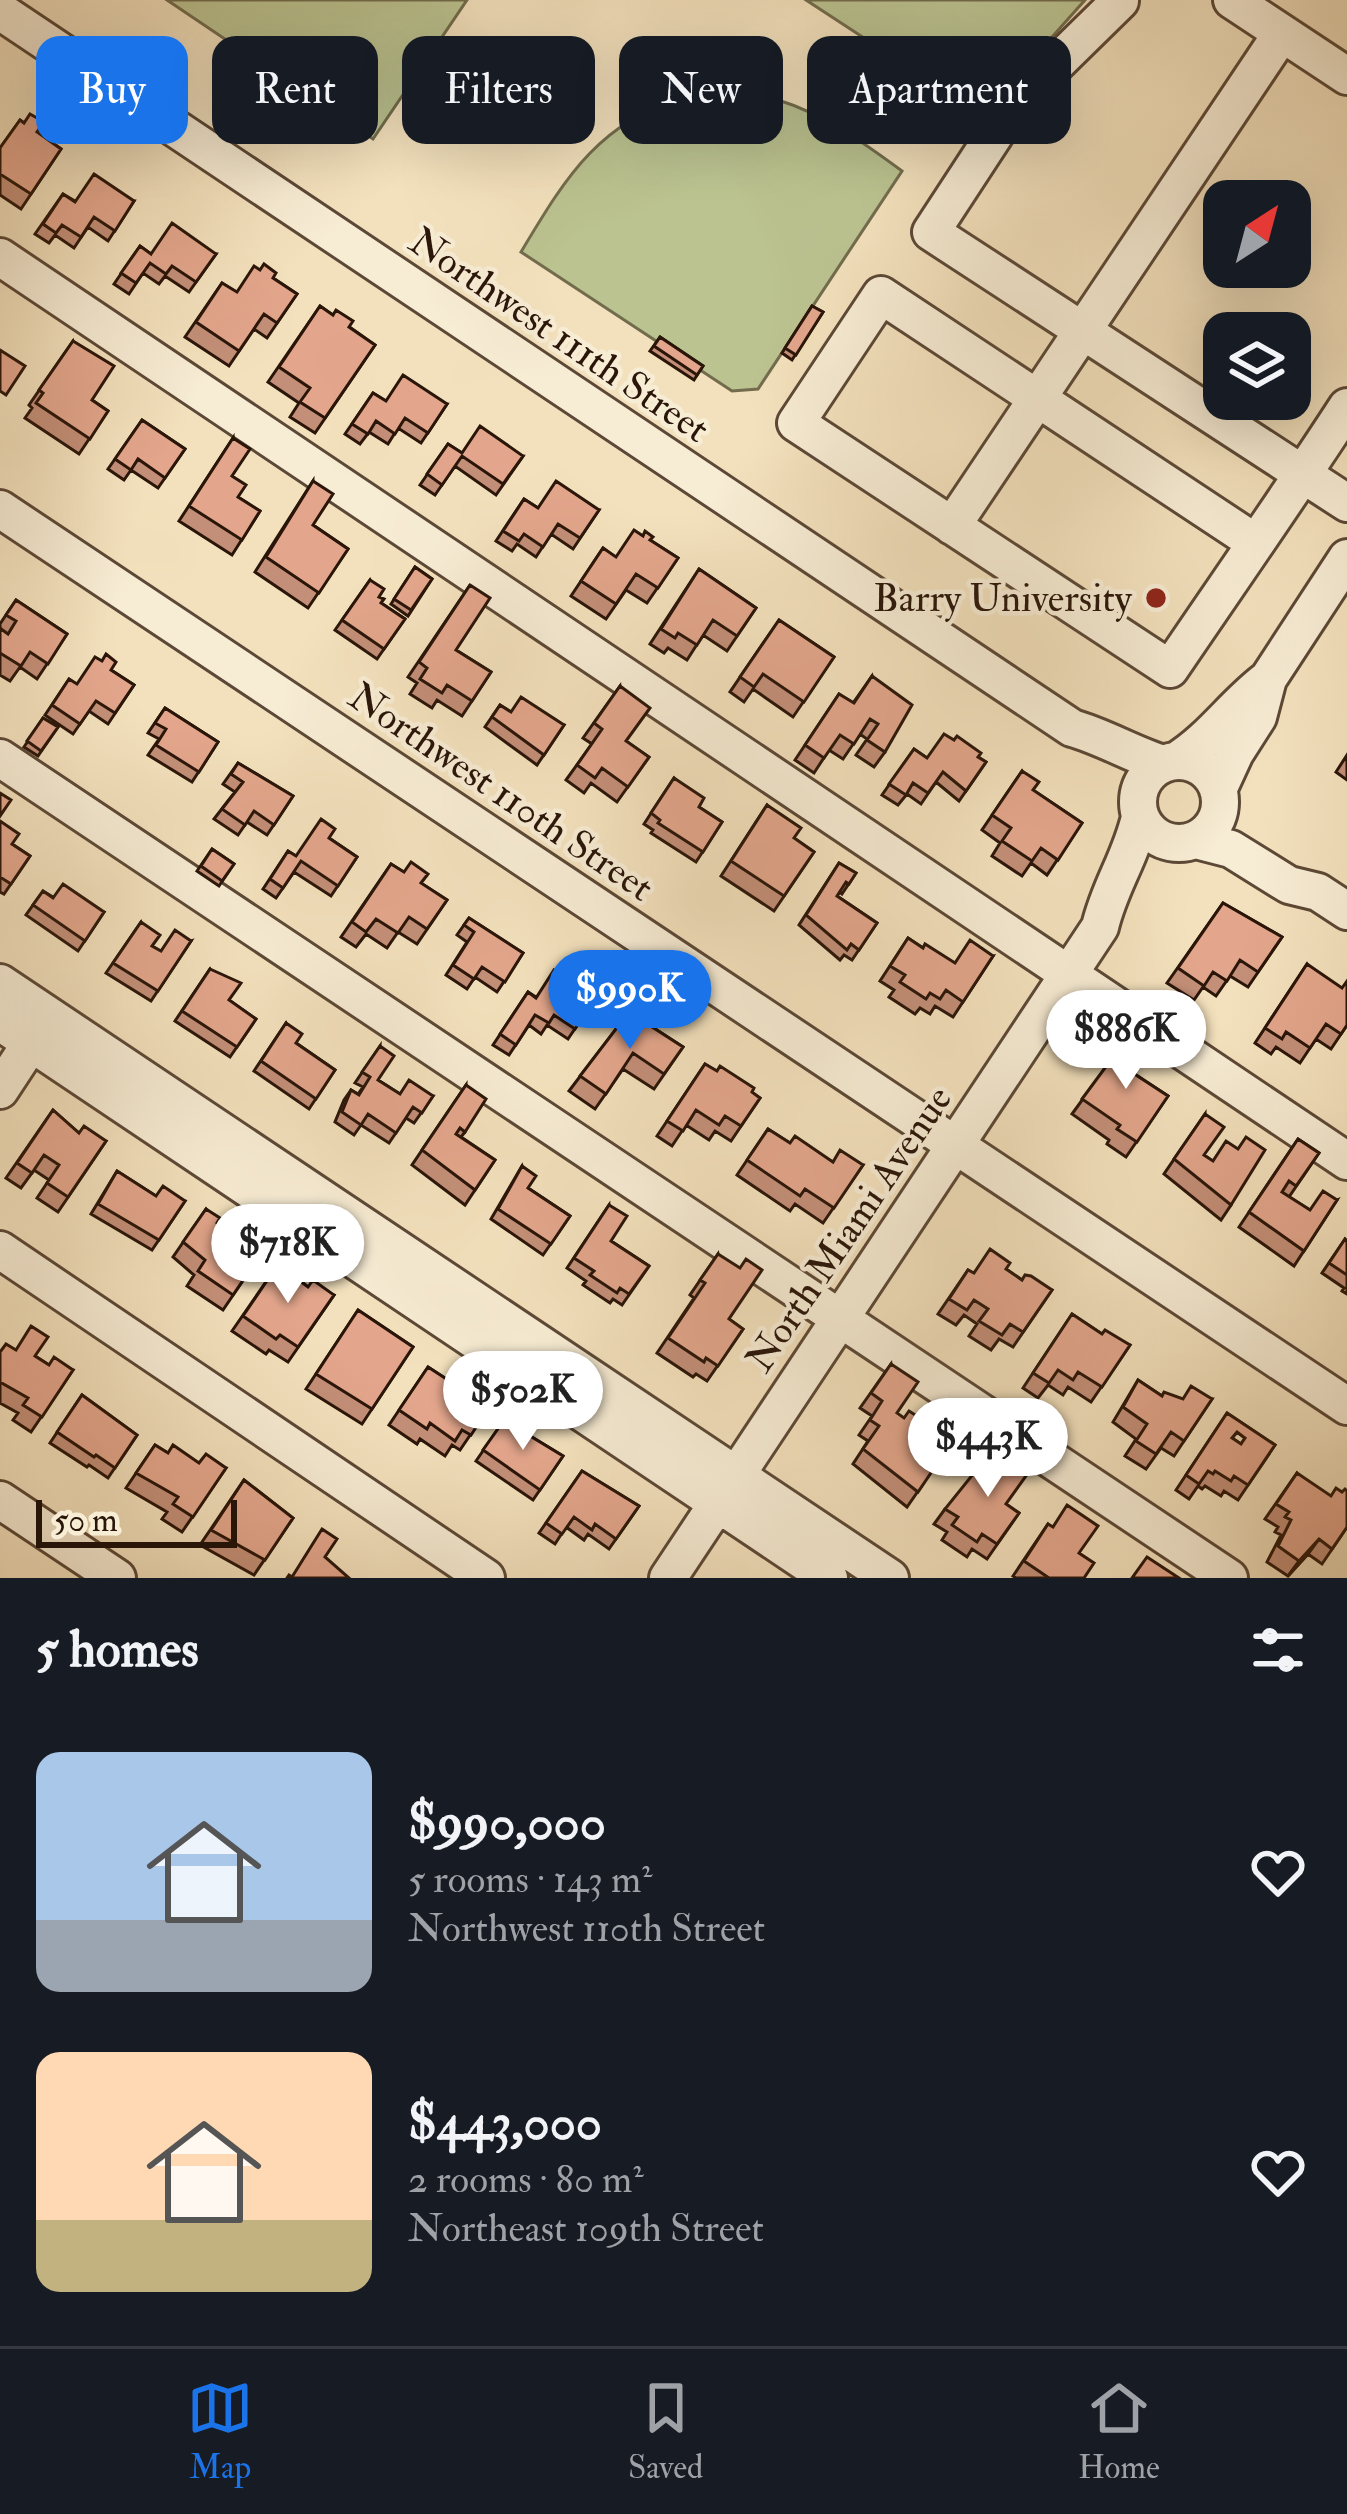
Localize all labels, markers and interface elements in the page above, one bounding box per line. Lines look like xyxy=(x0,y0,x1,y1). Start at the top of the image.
chip: Buy xyxy=(36,36,188,144)
chip: Rent xyxy=(212,36,378,144)
chip: Filters xyxy=(402,36,595,144)
chip: New xyxy=(619,36,783,144)
chip: Apartment xyxy=(807,36,1071,144)
north arrow xyxy=(1203,180,1311,288)
map controls xyxy=(1203,180,1311,420)
street label: Northwest 111th Street xyxy=(400,216,718,454)
button: layers xyxy=(1203,312,1311,420)
place label: Barry University xyxy=(873,574,1133,623)
marker: Barry University xyxy=(1143,585,1169,611)
street label: Northwest 110th Street xyxy=(339,672,663,912)
pin: $990K xyxy=(546,950,714,1052)
text: $990K xyxy=(575,964,685,1013)
pin: $886K xyxy=(1042,990,1210,1092)
text: $886K xyxy=(1073,1004,1179,1053)
street label: North Miami Avenue xyxy=(735,1077,963,1381)
pin: $718K xyxy=(204,1204,372,1306)
text: $718K xyxy=(238,1218,338,1267)
pin: $502K xyxy=(439,1351,607,1453)
text: $502K xyxy=(470,1365,576,1414)
pin: $443K xyxy=(904,1398,1072,1500)
text: $443K xyxy=(935,1412,1041,1461)
scale bar xyxy=(36,1494,237,1547)
text: 50 m xyxy=(54,1500,118,1541)
icon: filters xyxy=(1245,1617,1311,1683)
text: 5 homes xyxy=(36,1618,199,1682)
text: $990,000 xyxy=(408,1791,606,1855)
icon: home xyxy=(132,1800,276,1944)
icon: heart xyxy=(1245,1839,1311,1905)
text: 5 rooms · 143 m² xyxy=(408,1855,652,1904)
text: Northwest 110th Street xyxy=(408,1904,765,1953)
text: $443,000 xyxy=(408,2091,602,2155)
icon: home xyxy=(132,2100,276,2244)
icon: heart xyxy=(1245,2139,1311,2205)
text: 2 rooms · 80 m² xyxy=(408,2155,643,2204)
text: Northeast 109th Street xyxy=(408,2204,764,2253)
tab: Map xyxy=(187,2375,253,2488)
tab: Saved xyxy=(628,2375,703,2488)
tab: Home xyxy=(1078,2375,1160,2488)

